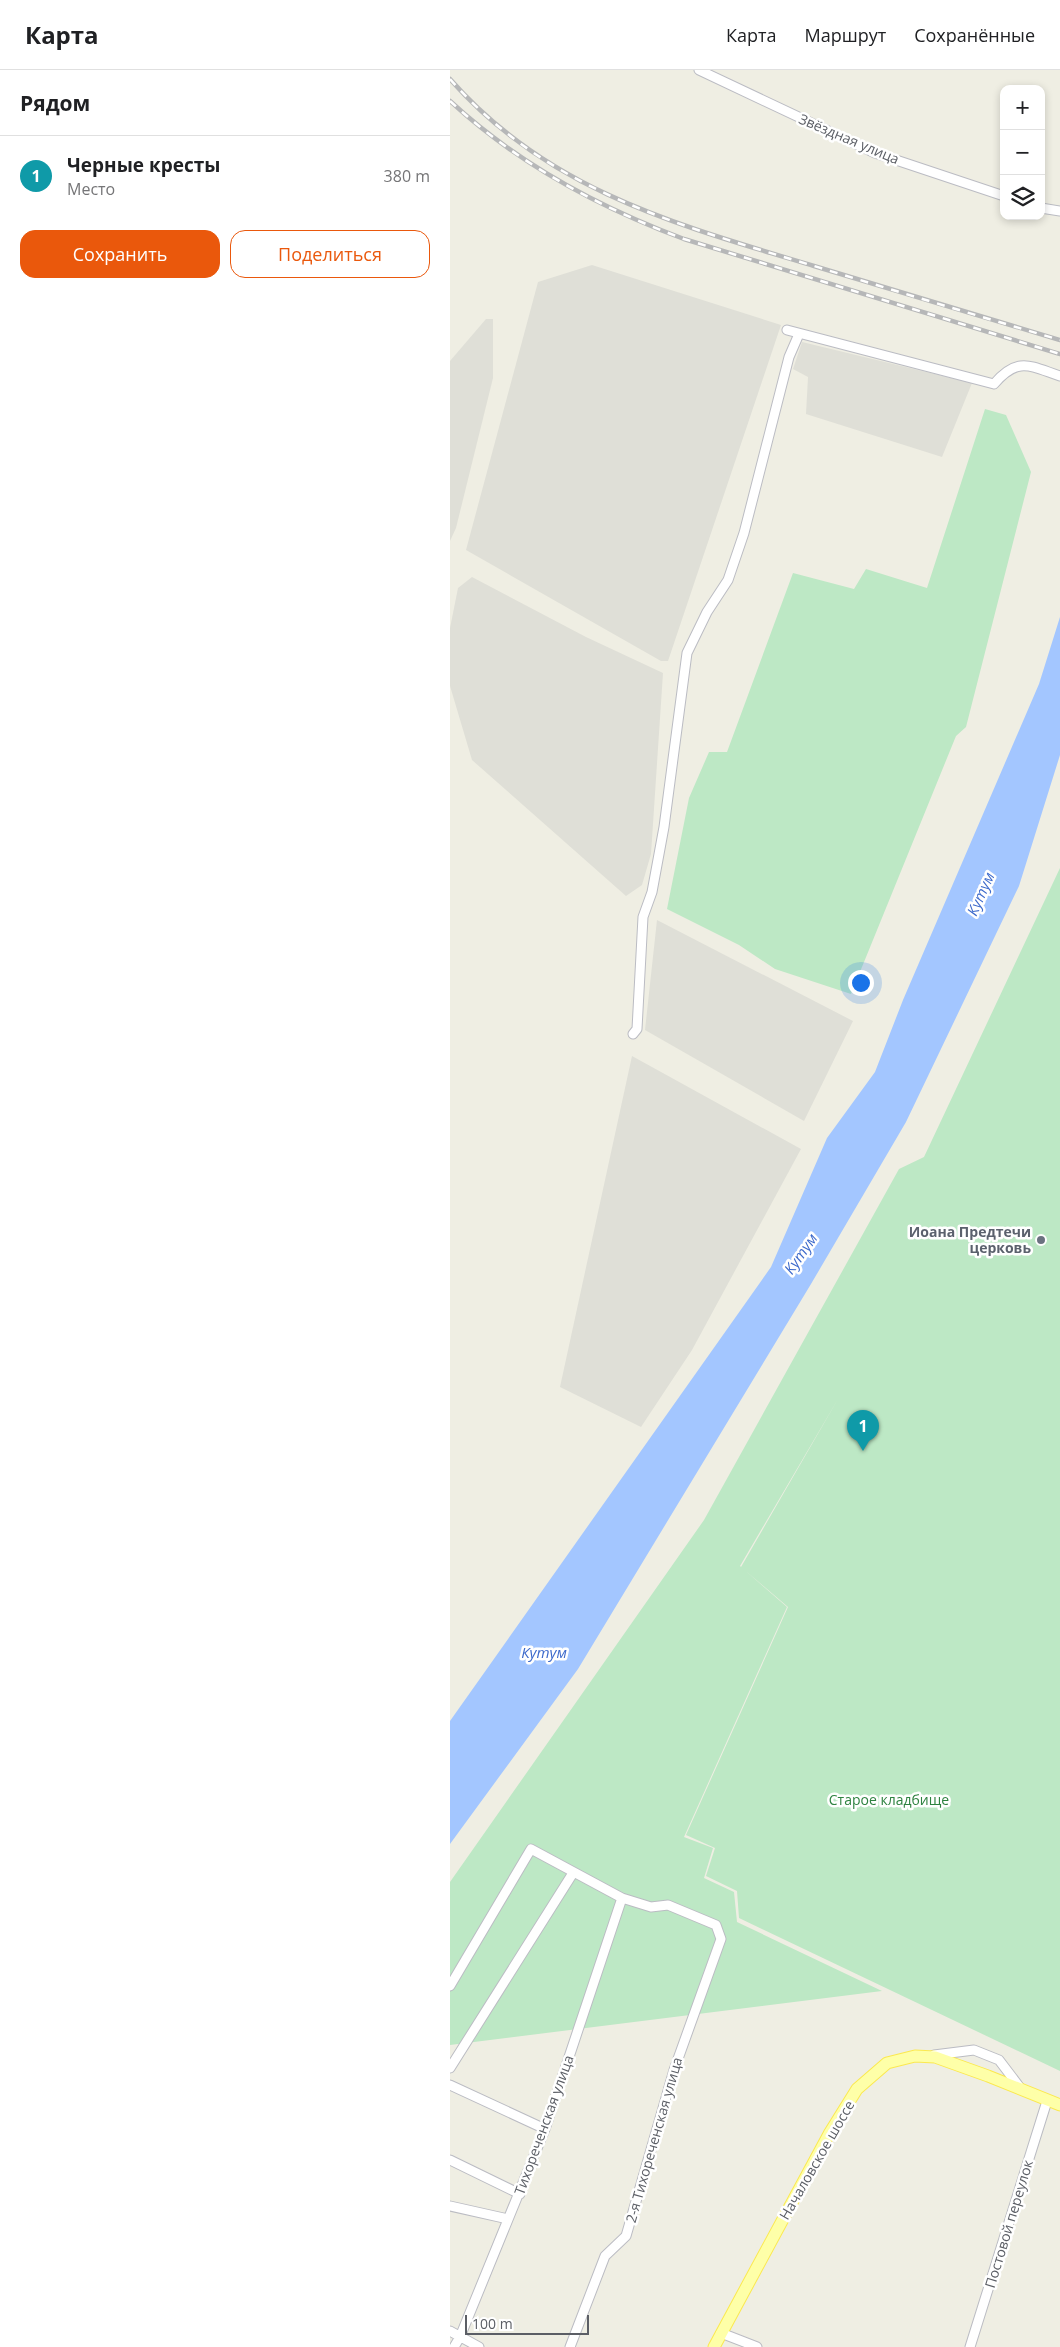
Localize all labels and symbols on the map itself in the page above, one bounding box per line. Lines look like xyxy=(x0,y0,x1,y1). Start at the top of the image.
street label: Звёздная улица xyxy=(796,109,902,168)
water label: Кутум xyxy=(962,869,999,919)
your location xyxy=(848,970,874,996)
place label: Иоана Предтечи церковь xyxy=(909,1222,1031,1257)
water label: Кутум xyxy=(779,1229,821,1278)
marker: Иоана Предтечи церковь xyxy=(1035,1234,1047,1246)
pin: 1 xyxy=(847,1410,879,1451)
water label: Кутум xyxy=(521,1642,567,1662)
park label: Старое кладбище xyxy=(829,1790,949,1809)
street label: Тихореченская улица xyxy=(509,2052,578,2197)
street label: 2-я Тихореченская улица xyxy=(621,2055,686,2225)
street label: Началовское шоссе xyxy=(775,2096,859,2223)
street label: Постовой переулок xyxy=(980,2157,1037,2290)
scale bar xyxy=(465,2312,589,2335)

